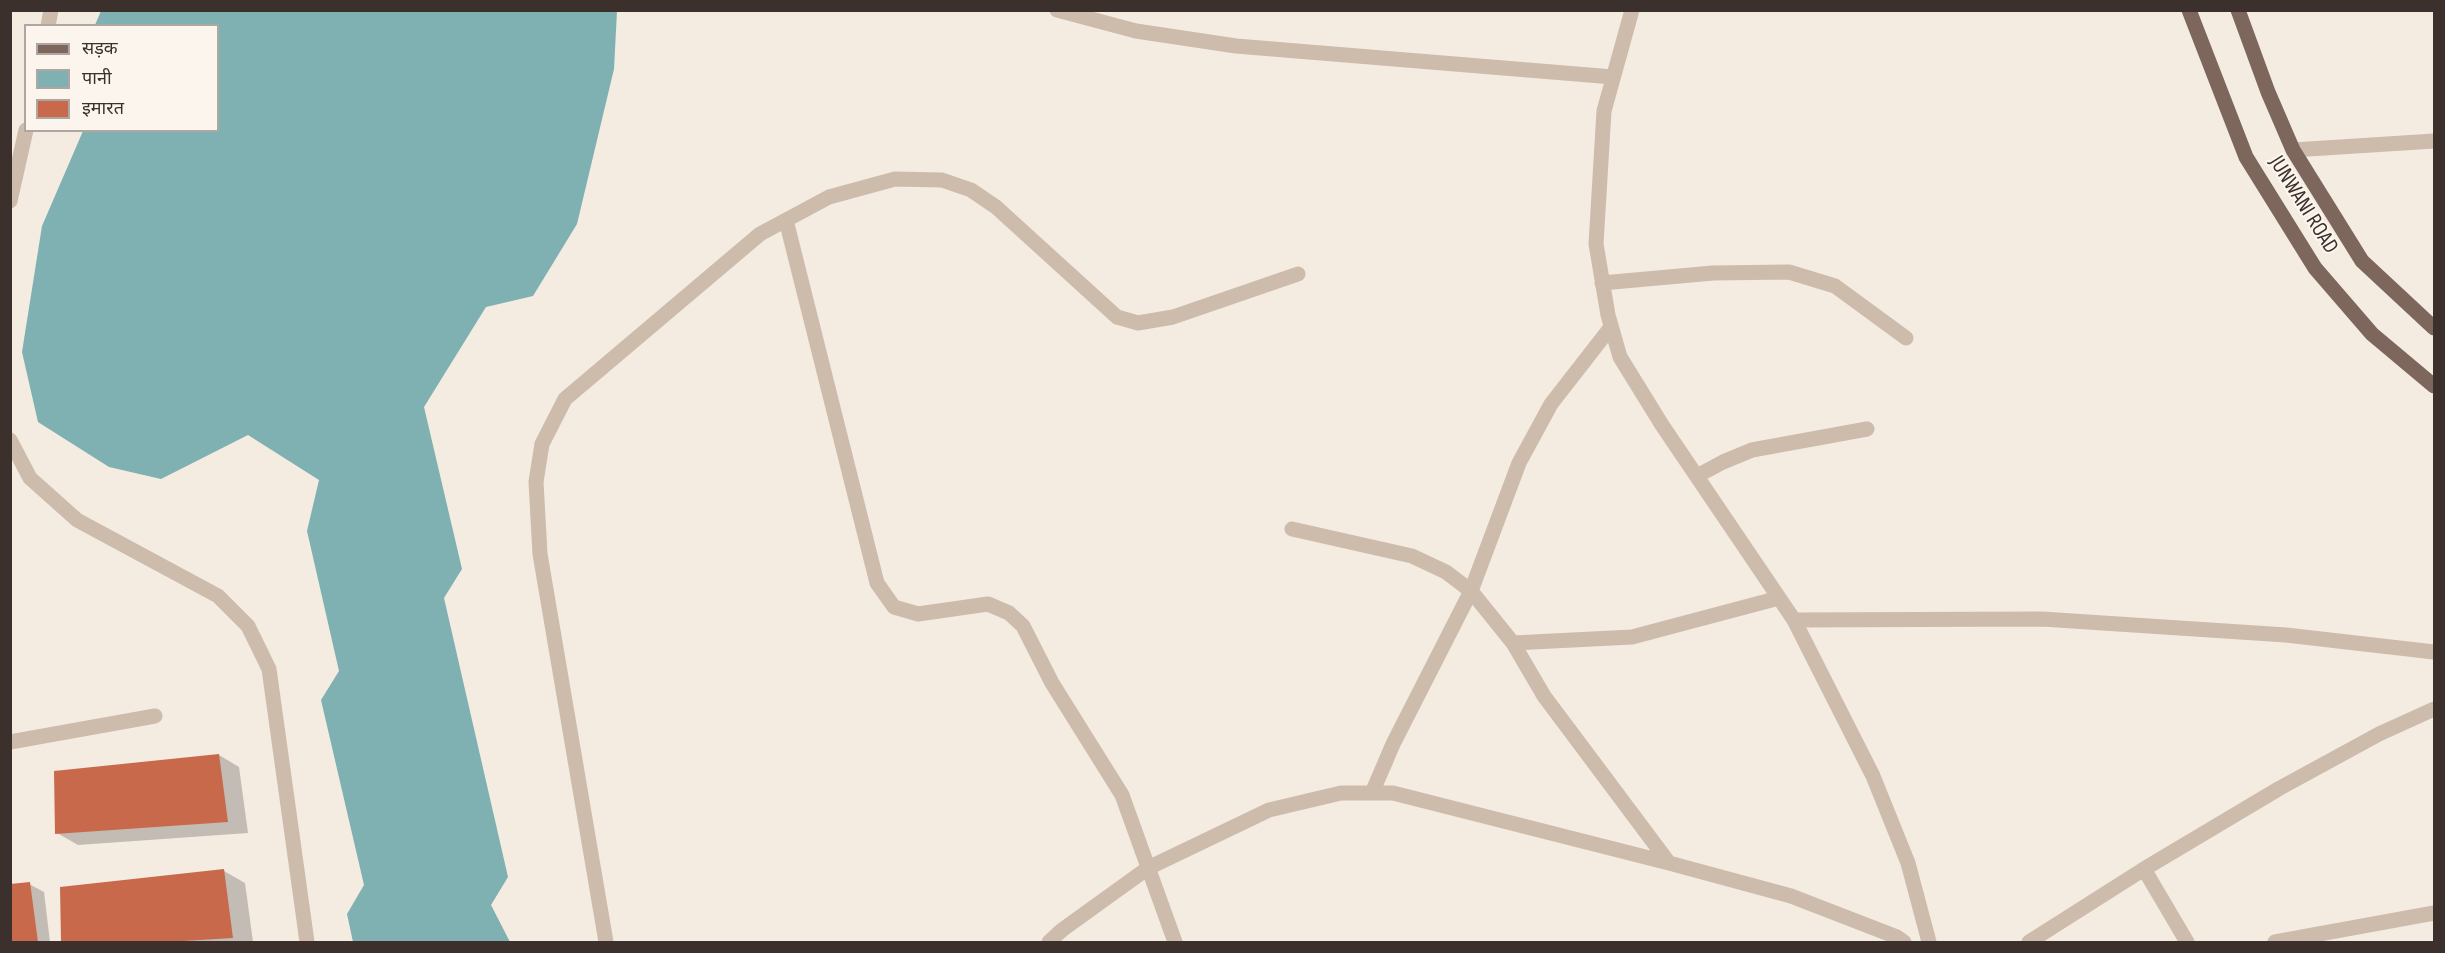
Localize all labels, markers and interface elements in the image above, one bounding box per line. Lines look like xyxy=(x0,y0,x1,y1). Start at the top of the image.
legend xyxy=(24,24,219,132)
text: सड़क xyxy=(82,38,118,59)
text: पानी xyxy=(82,68,112,89)
text: इमारत xyxy=(82,98,124,119)
street label: JUNWANI ROAD xyxy=(2263,151,2343,259)

